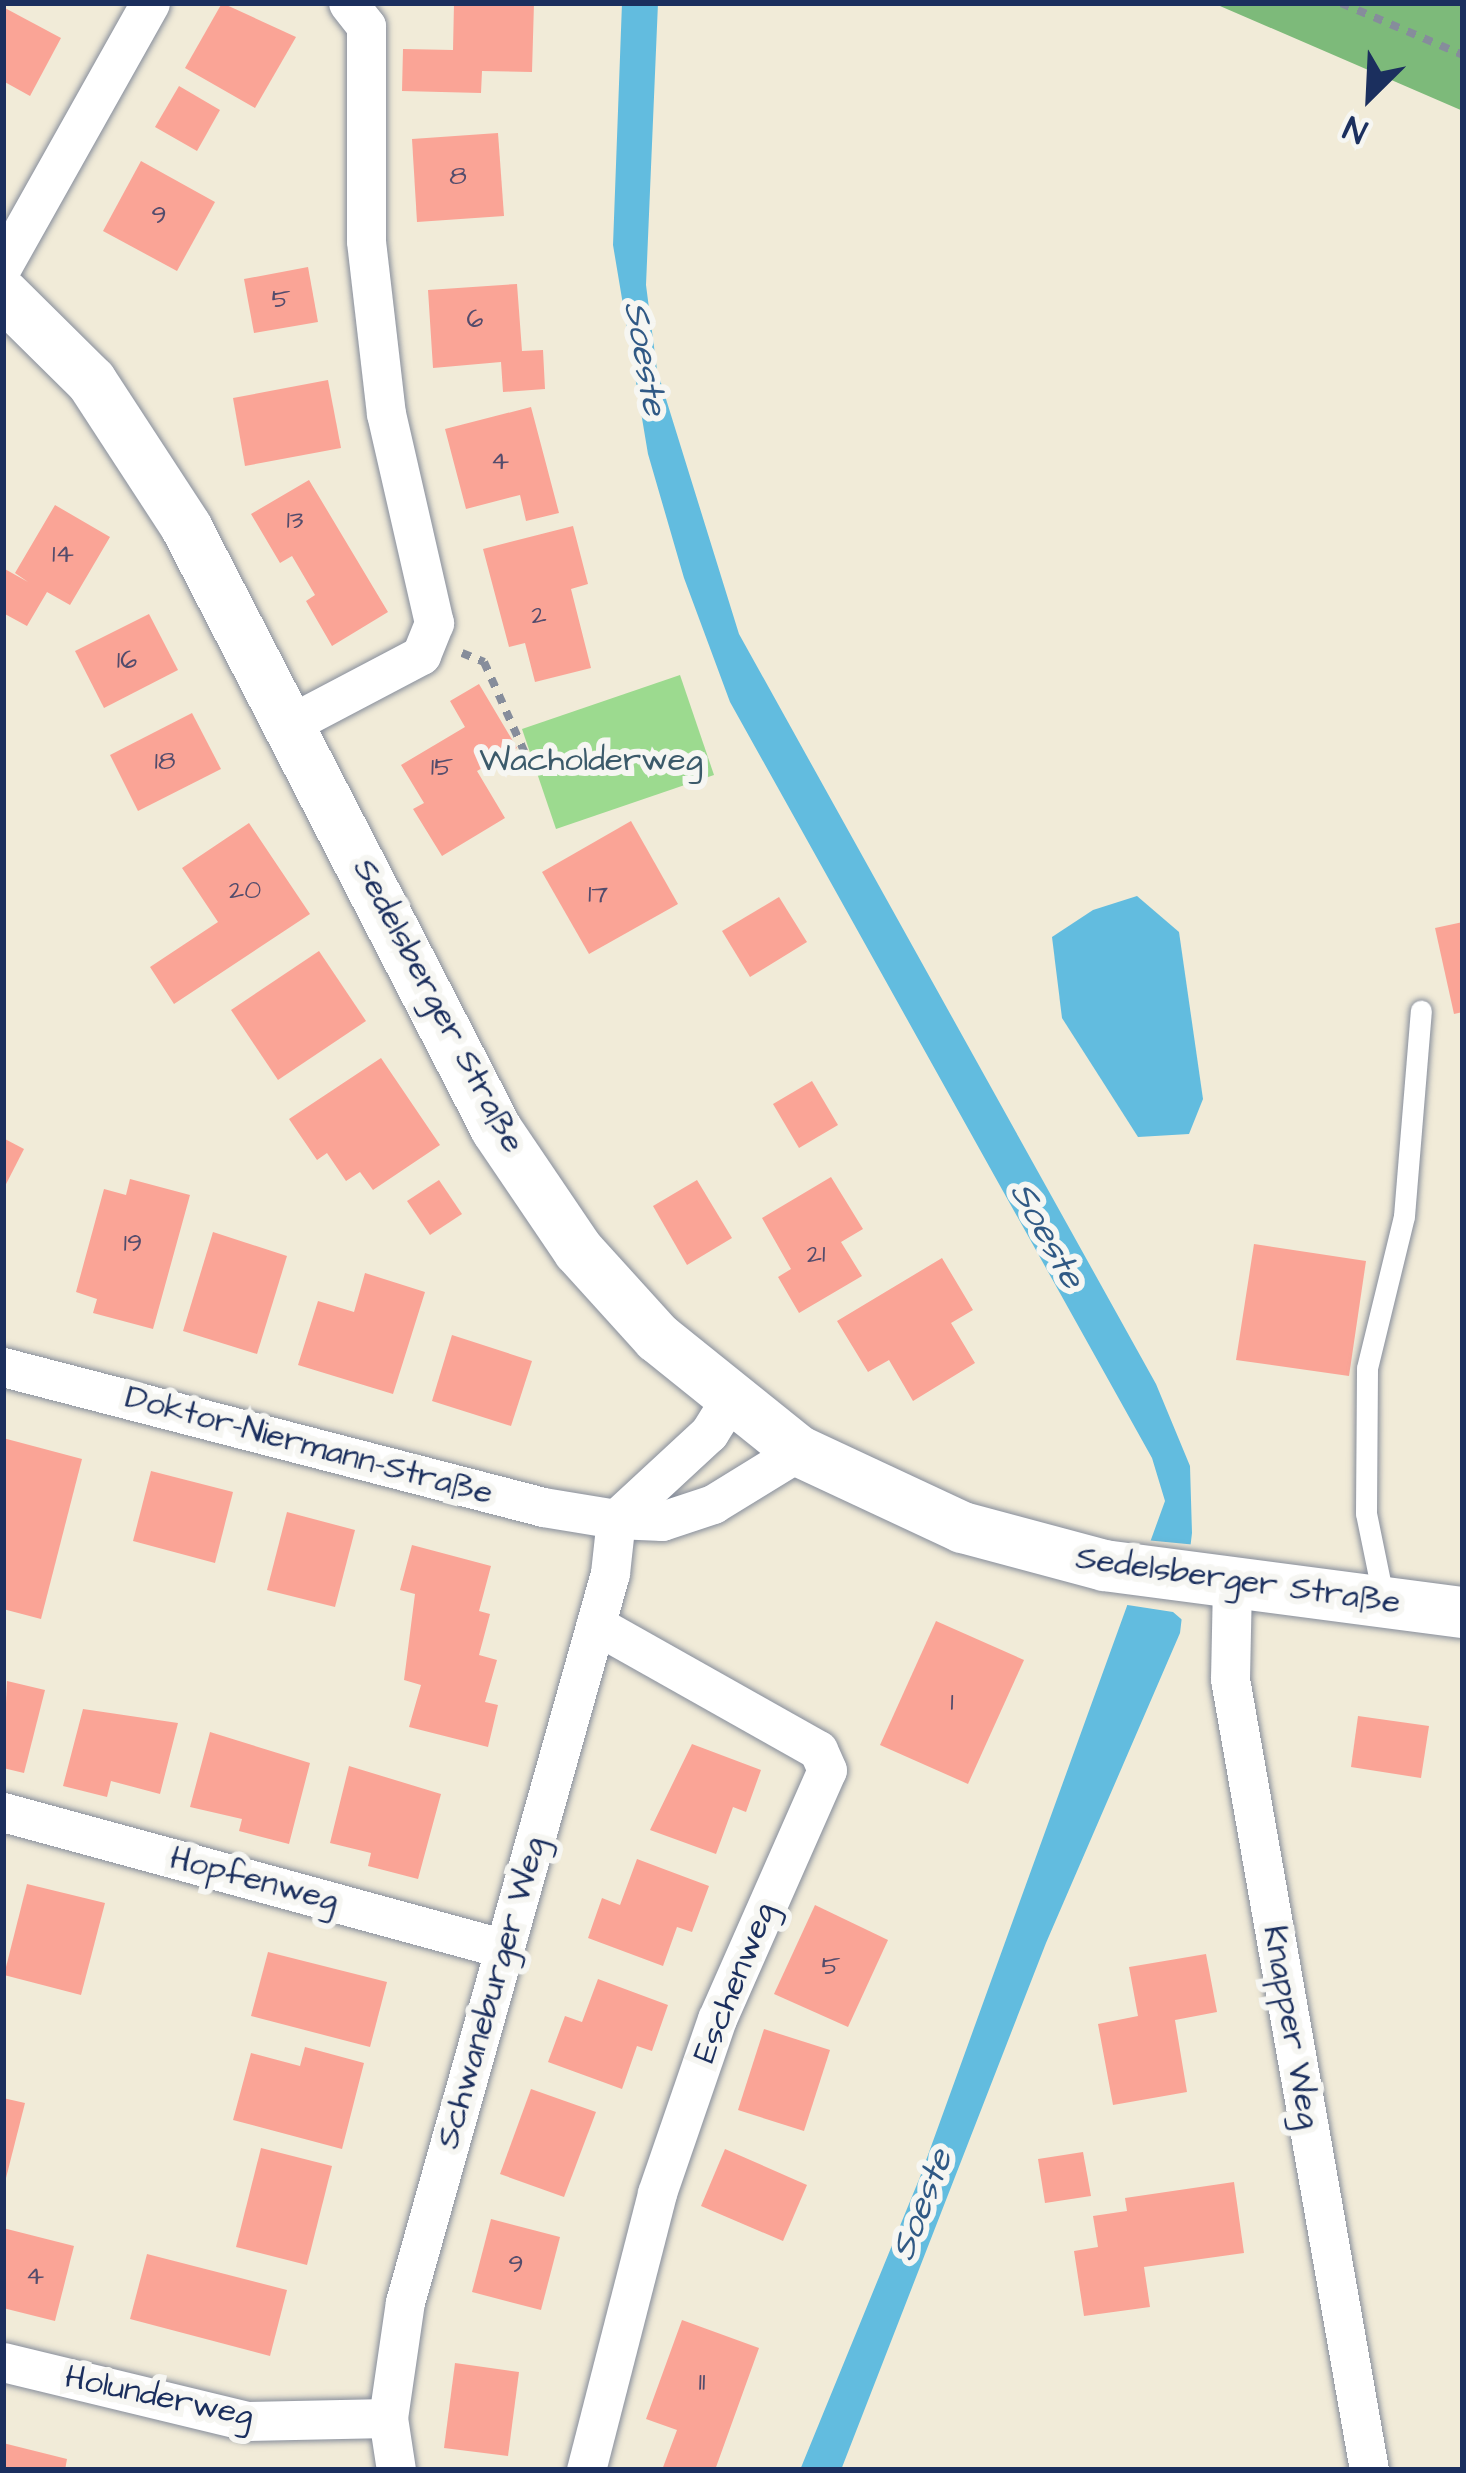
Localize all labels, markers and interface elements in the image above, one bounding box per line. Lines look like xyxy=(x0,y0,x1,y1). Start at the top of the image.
north arrow xyxy=(1310,36,1430,156)
text: N xyxy=(1337,104,1374,154)
house number: 8 xyxy=(449,161,467,193)
house number: 9 xyxy=(151,200,167,232)
house number: 5 xyxy=(271,284,291,316)
water label: Soeste xyxy=(614,298,676,418)
house number: 6 xyxy=(467,304,483,336)
house number: 4 xyxy=(491,446,509,478)
house number: 13 xyxy=(286,505,304,537)
house number: 14 xyxy=(52,539,74,571)
house number: 2 xyxy=(531,600,547,632)
house number: 16 xyxy=(117,645,137,677)
park label: Wacholderweg xyxy=(479,741,703,781)
house number: 18 xyxy=(155,746,175,778)
house number: 15 xyxy=(431,752,453,784)
street label: Sedelsberger Straße xyxy=(344,852,532,1160)
house number: 20 xyxy=(229,875,261,907)
house number: 17 xyxy=(588,879,608,911)
water label: Soeste xyxy=(1000,1174,1094,1296)
house number: 19 xyxy=(124,1228,142,1260)
house number: 21 xyxy=(807,1239,825,1271)
street label: Doktor-Niermann-Straße xyxy=(121,1378,497,1514)
street label: Sedelsberger Straße xyxy=(1073,1539,1403,1623)
house number: 1 xyxy=(950,1687,954,1719)
street label: Schwaneburger Weg xyxy=(429,1833,555,2153)
street label: Hopfenweg xyxy=(166,1839,342,1921)
street label: Eschenweg xyxy=(685,1897,785,2069)
street label: Knapper Weg xyxy=(1254,1923,1328,2131)
house number: 5 xyxy=(821,1951,841,1983)
water label: Soeste xyxy=(881,2144,963,2266)
house number: 9 xyxy=(508,2249,524,2281)
house number: 4 xyxy=(26,2261,44,2293)
street label: Holunderweg xyxy=(61,2358,257,2436)
house number: 11 xyxy=(699,2367,705,2399)

